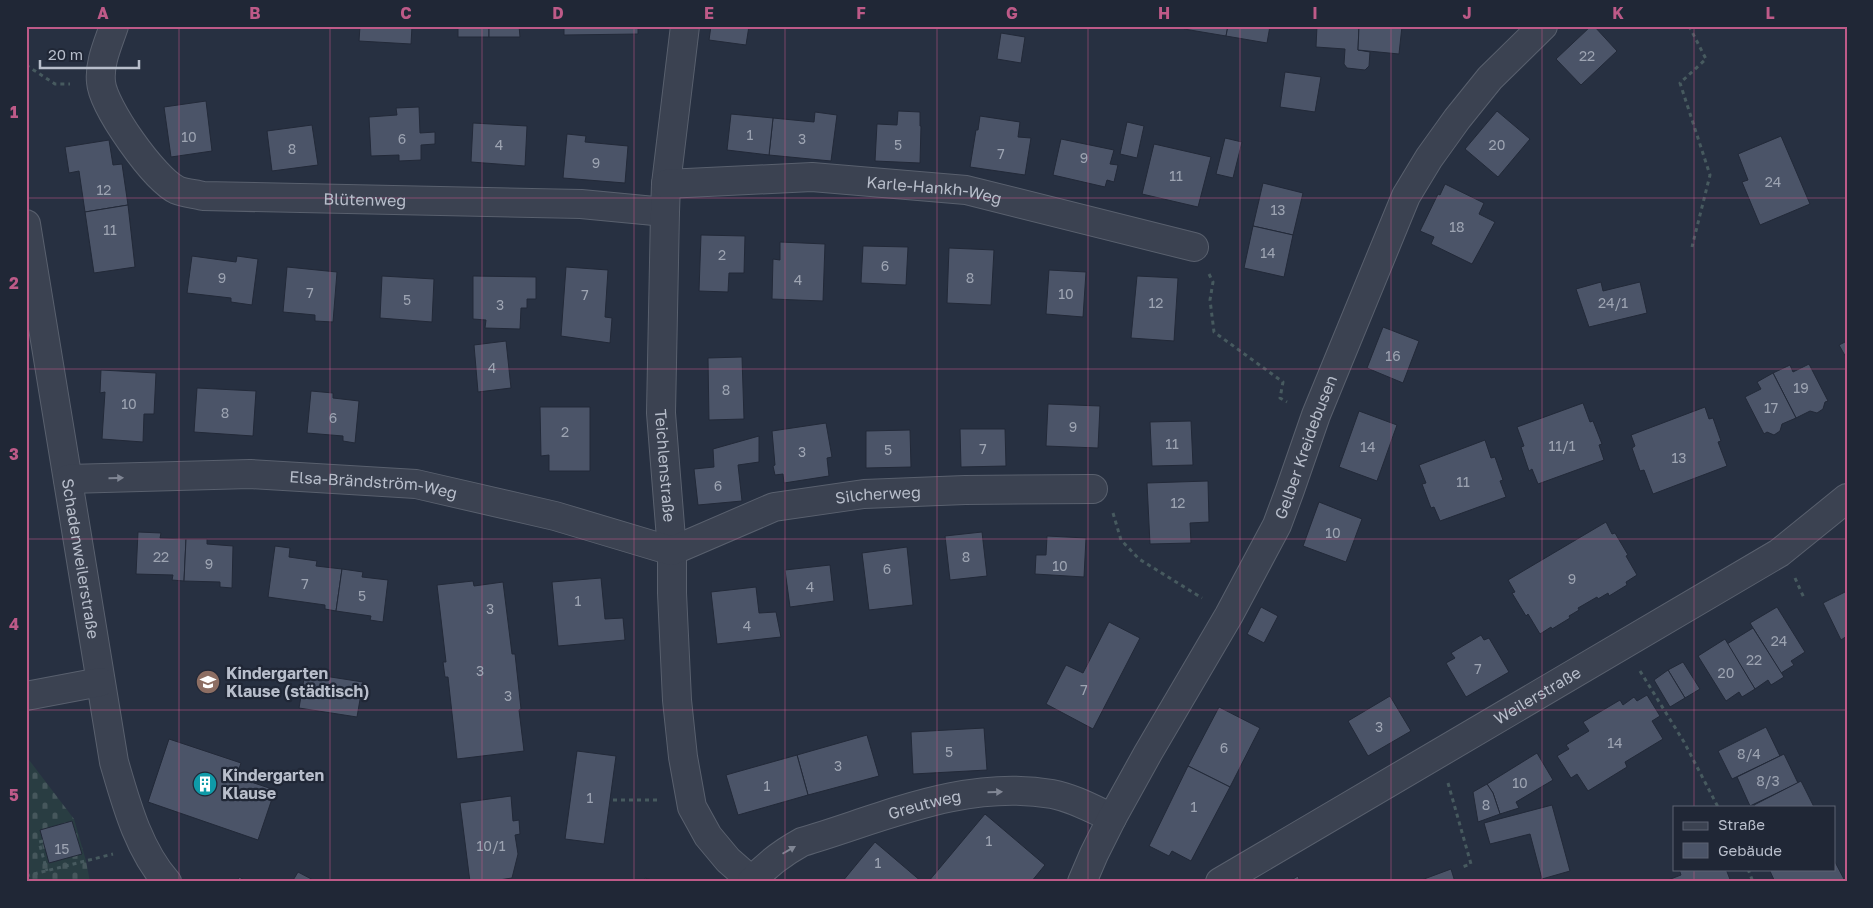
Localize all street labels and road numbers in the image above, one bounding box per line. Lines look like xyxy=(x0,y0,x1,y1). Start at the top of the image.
street label: Karle-Hankh-Weg xyxy=(866,172,1004,209)
street label: Blütenweg xyxy=(323,189,407,210)
street label: Gelber Kreidebusen xyxy=(1270,372,1341,522)
street label: Teichlenstraße xyxy=(651,408,680,523)
street label: Elsa-Brändström-Weg xyxy=(289,466,459,503)
street label: Schadenweilerstraße xyxy=(58,477,104,640)
street label: Silcherweg xyxy=(834,482,921,508)
street label: Weilerstraße xyxy=(1490,662,1584,729)
street label: Greutweg xyxy=(885,786,963,824)

